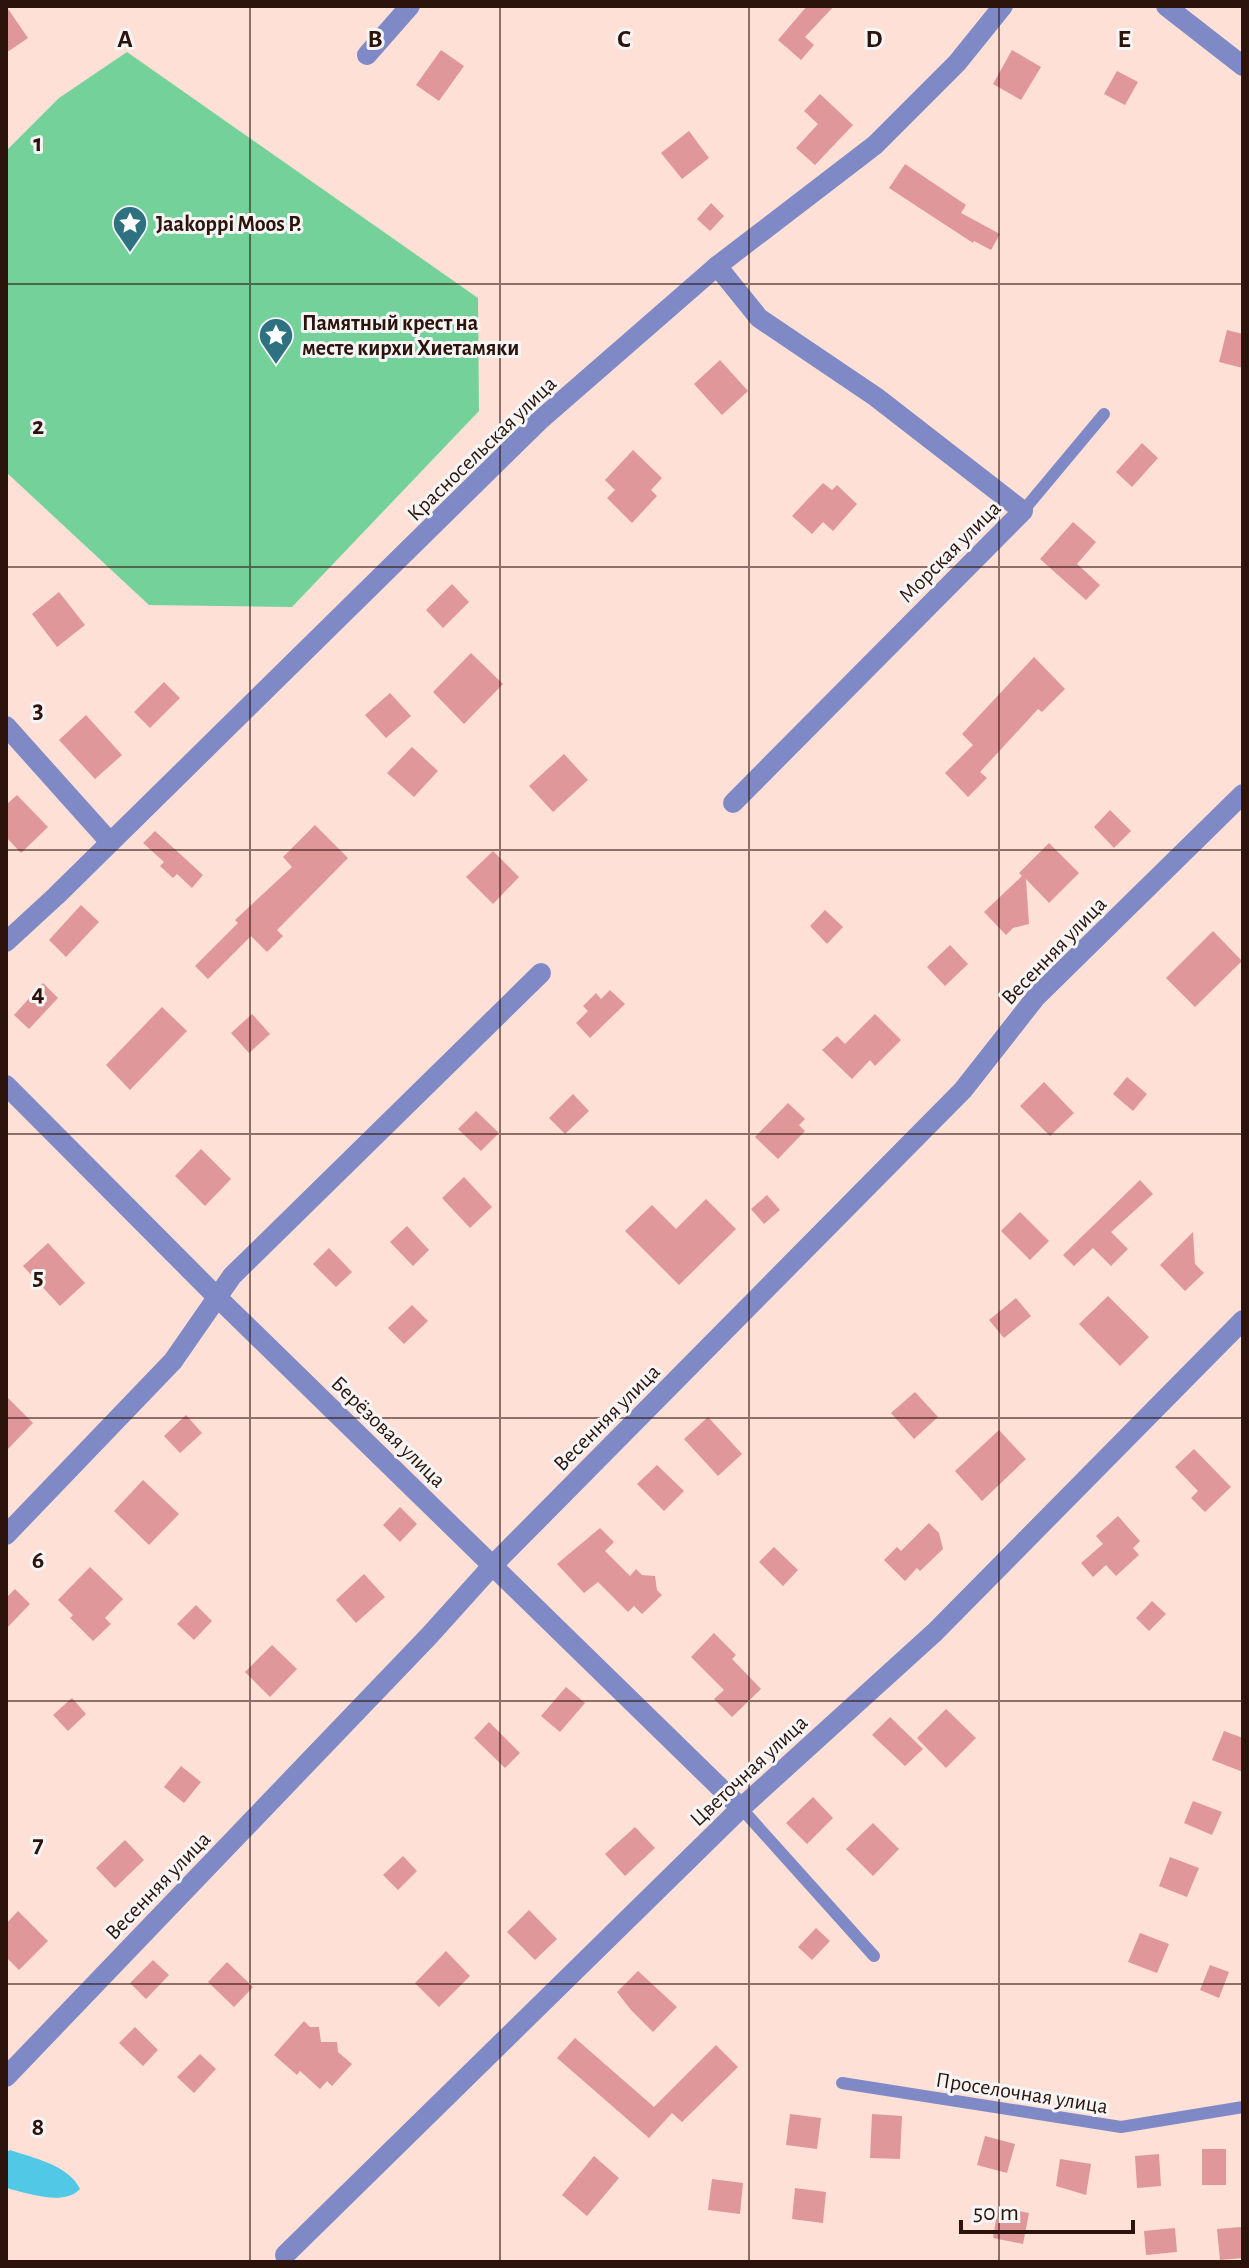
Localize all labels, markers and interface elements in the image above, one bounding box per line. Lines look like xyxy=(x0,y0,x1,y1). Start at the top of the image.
text: A xyxy=(117,26,133,52)
text: B xyxy=(367,26,383,52)
text: C xyxy=(617,26,631,52)
text: D xyxy=(865,26,883,52)
text: E xyxy=(1117,26,1131,52)
text: 1 xyxy=(33,130,43,156)
place icon: Jaakoppi Moos P. xyxy=(111,204,149,254)
place label: Jaakoppi Moos P. xyxy=(156,213,302,235)
place label: Памятный крест на месте кирхи Хиетамяки xyxy=(302,312,519,359)
place icon: Памятный крест на месте кирхи Хиетамяки xyxy=(257,316,295,366)
street label: Красносельская улица xyxy=(403,372,560,525)
text: 2 xyxy=(32,413,44,439)
street label: Морская улица xyxy=(895,497,1005,607)
text: 3 xyxy=(32,697,44,723)
street label: Весенняя улица xyxy=(997,892,1111,1009)
text: 4 xyxy=(31,980,45,1006)
text: 5 xyxy=(32,1264,44,1290)
street label: Весенняя улица xyxy=(549,1360,664,1475)
street label: Берёзовая улица xyxy=(327,1372,450,1492)
text: 6 xyxy=(32,1547,44,1573)
street label: Цветочная улица xyxy=(686,1711,812,1830)
street label: Весенняя улица xyxy=(101,1827,215,1944)
text: 7 xyxy=(32,1831,44,1857)
street label: Проселочная улица xyxy=(934,2069,1110,2117)
text: 8 xyxy=(32,2114,44,2140)
scale bar xyxy=(961,2184,1133,2234)
text: 50 m xyxy=(973,2201,1019,2225)

